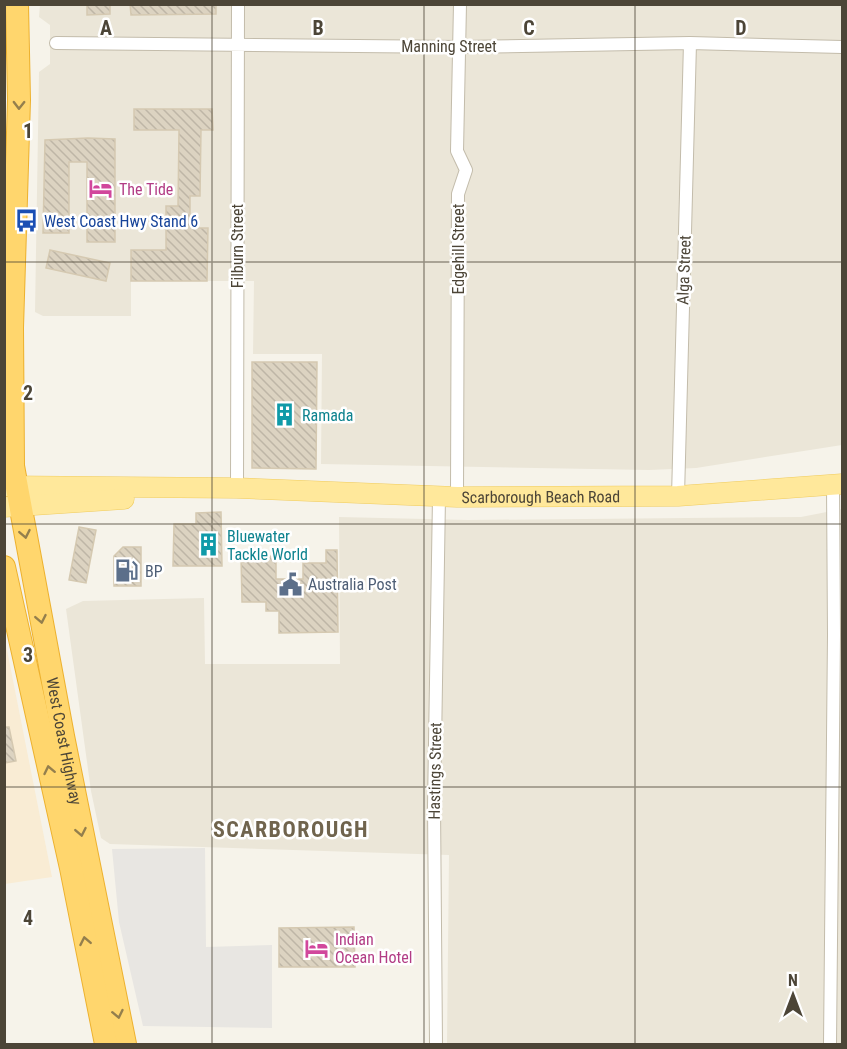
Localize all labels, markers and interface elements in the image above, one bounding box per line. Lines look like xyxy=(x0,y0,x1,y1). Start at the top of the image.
text: A xyxy=(100,16,112,40)
text: B xyxy=(312,16,324,40)
text: C xyxy=(523,16,535,40)
text: D xyxy=(735,16,747,40)
street label: Manning Street xyxy=(401,37,497,56)
one-way arrow xyxy=(13,101,25,110)
text: 1 xyxy=(23,119,33,143)
hotel icon: The Tide xyxy=(88,176,114,202)
place label: The Tide xyxy=(119,180,173,199)
street label: Edgehill Street xyxy=(449,203,468,295)
street label: Filburn Street xyxy=(228,204,247,288)
bus stop icon: West Coast Hwy Stand 6 xyxy=(13,208,39,234)
place label: West Coast Hwy Stand 6 xyxy=(44,212,198,231)
street label: Alga Street xyxy=(673,235,695,305)
text: 2 xyxy=(23,381,33,405)
building icon: Ramada xyxy=(271,402,297,428)
place label: Ramada xyxy=(302,406,353,425)
street label: Scarborough Beach Road xyxy=(461,487,620,506)
place label: Bluewater Tackle World xyxy=(227,527,308,564)
one-way arrow xyxy=(18,529,31,539)
building icon: Bluewater Tackle World xyxy=(196,532,222,558)
fuel station icon: BP xyxy=(114,558,140,584)
place label: BP xyxy=(145,562,163,581)
public building icon: Australia Post xyxy=(277,571,303,597)
place label: Australia Post xyxy=(308,575,397,594)
one-way arrow xyxy=(34,614,47,624)
text: 3 xyxy=(23,643,33,667)
street label: West Coast Highway xyxy=(43,676,86,807)
street label: Hastings Street xyxy=(425,722,445,820)
one-way arrow xyxy=(43,766,56,776)
district label: SCARBOROUGH xyxy=(213,817,369,842)
one-way arrow xyxy=(74,826,87,836)
text: 4 xyxy=(23,906,33,930)
place label: Indian Ocean Hotel xyxy=(335,930,412,967)
hotel icon: Indian Ocean Hotel xyxy=(304,935,330,961)
one-way arrow xyxy=(79,936,92,946)
north arrow xyxy=(763,965,823,1025)
text: N xyxy=(788,971,798,990)
one-way arrow xyxy=(111,1009,124,1019)

